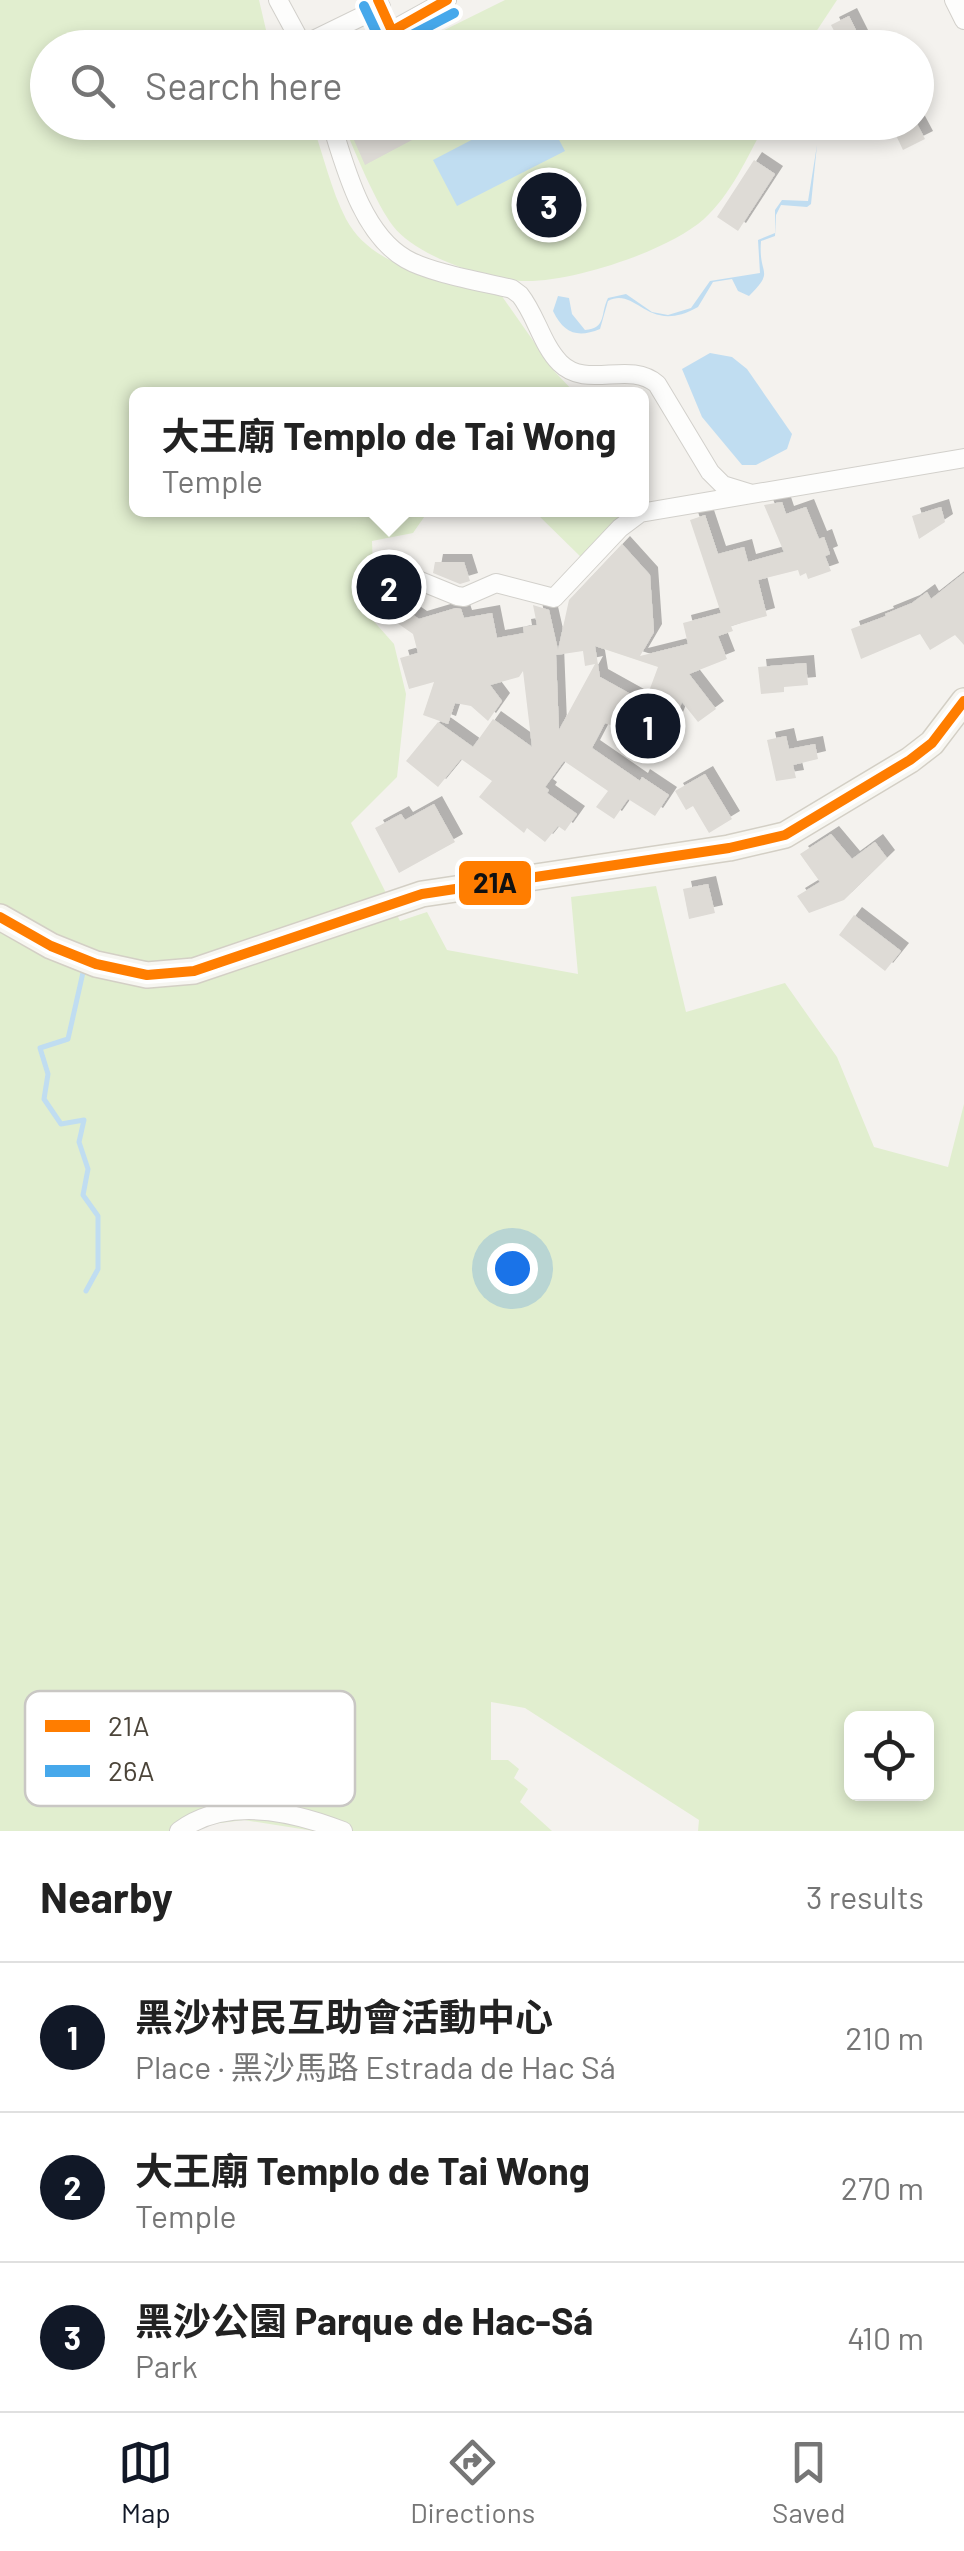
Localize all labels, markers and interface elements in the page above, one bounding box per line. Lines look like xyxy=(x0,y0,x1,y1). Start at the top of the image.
search box xyxy=(30,30,934,140)
icon: search xyxy=(65,58,120,113)
text: Search here xyxy=(145,62,343,108)
pin: 3 xyxy=(516,168,582,242)
popup xyxy=(129,387,649,517)
text: 大王廟 Templo de Tai Wong xyxy=(162,412,616,458)
text: Temple xyxy=(162,461,263,499)
pin: 2 xyxy=(356,550,422,624)
pin: 1 xyxy=(616,688,680,764)
line badge: 21A xyxy=(457,859,533,907)
text: 21A xyxy=(473,865,517,899)
your location xyxy=(487,1243,538,1294)
legend xyxy=(25,1691,355,1806)
text: 21A xyxy=(108,1708,149,1742)
map controls xyxy=(844,1711,934,1801)
button: locate xyxy=(844,1711,934,1801)
text: 26A xyxy=(108,1753,154,1787)
text: Nearby xyxy=(40,1871,173,1921)
text: 3 results xyxy=(806,1877,924,1915)
text: 黑沙村民互助會活動中心 xyxy=(135,1993,553,2039)
text: 1 xyxy=(67,2018,78,2056)
text: 210 m xyxy=(845,2018,924,2056)
text: Place · 黑沙馬路 Estrada de Hac Sá xyxy=(135,2047,616,2085)
text: 大王廟 Templo de Tai Wong xyxy=(135,2147,590,2193)
text: 2 xyxy=(64,2168,81,2206)
text: 270 m xyxy=(841,2168,924,2206)
text: Temple xyxy=(135,2196,237,2234)
text: 黑沙公園 Parque de Hac-Sá xyxy=(135,2297,593,2343)
text: 3 xyxy=(64,2318,81,2356)
text: 410 m xyxy=(847,2318,924,2356)
text: Park xyxy=(135,2346,198,2384)
tab: Map xyxy=(118,2435,173,2529)
tab: Directions xyxy=(410,2435,535,2529)
tab: Saved xyxy=(772,2435,846,2529)

